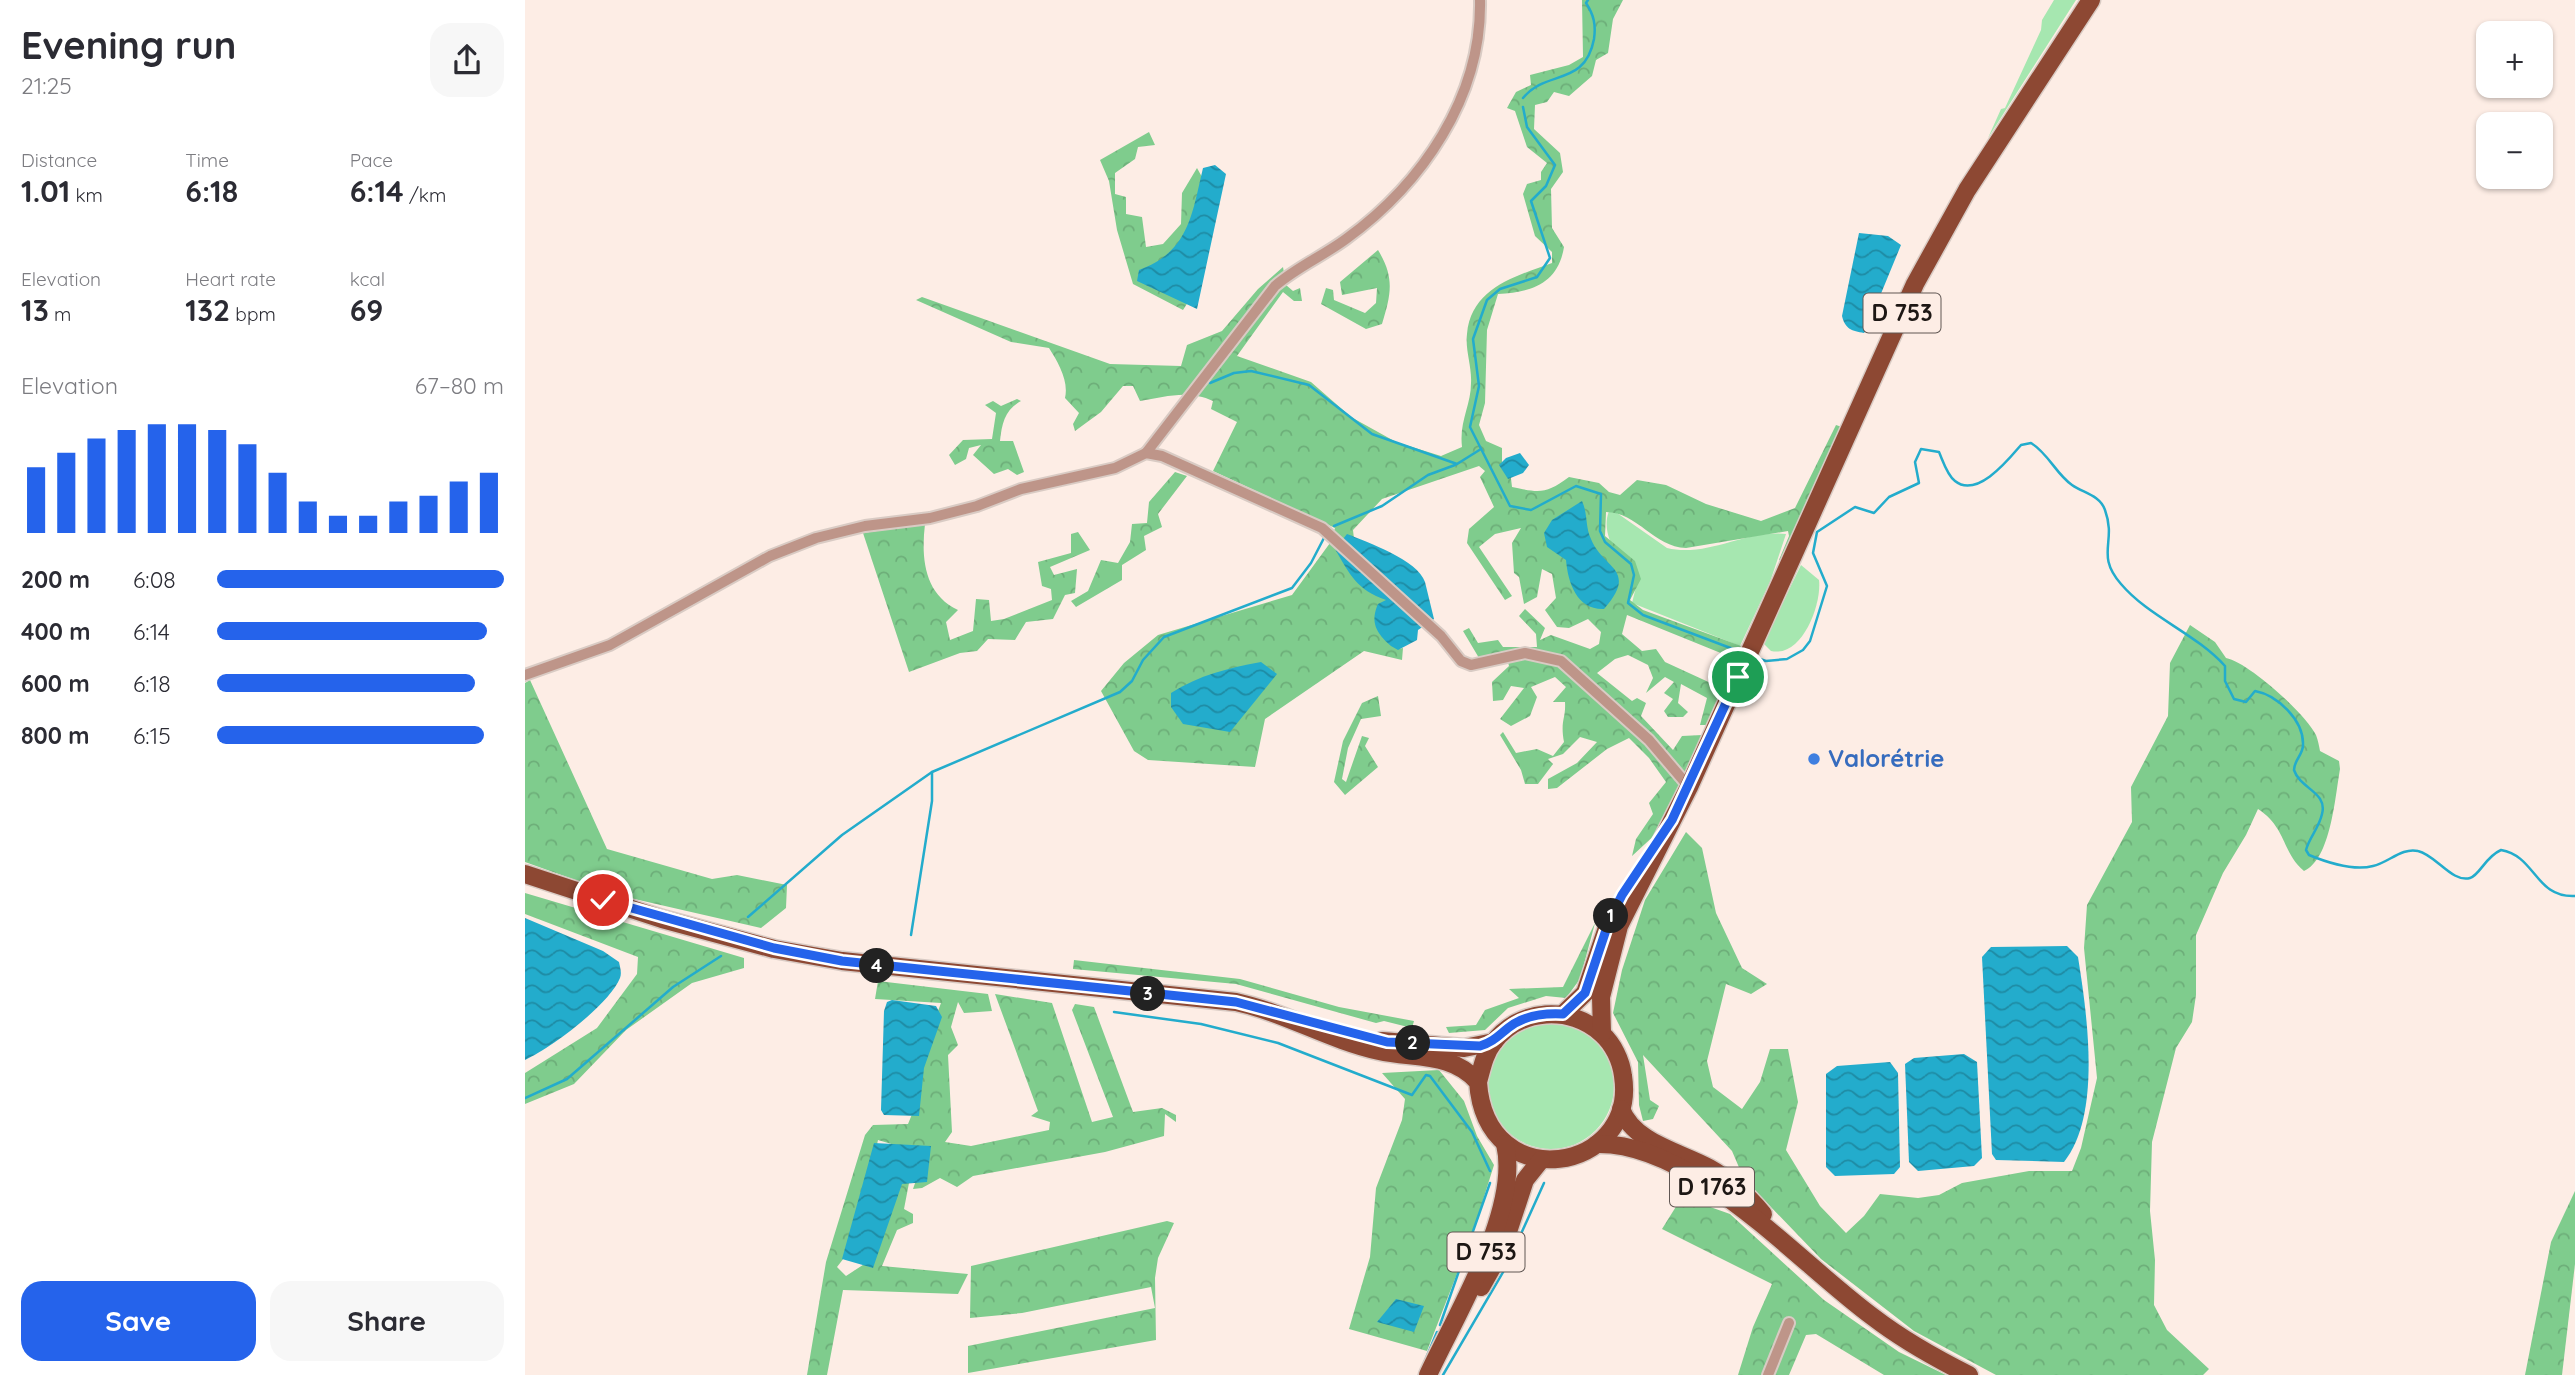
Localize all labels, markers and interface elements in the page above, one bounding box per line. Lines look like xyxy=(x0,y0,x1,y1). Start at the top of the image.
text: Evening run xyxy=(21,21,236,69)
map controls xyxy=(2476,21,2553,189)
button: + xyxy=(2476,21,2553,98)
button: share xyxy=(430,23,504,97)
text: 21:25 xyxy=(21,71,72,100)
button: − xyxy=(2476,112,2553,189)
text: Distance xyxy=(21,148,97,172)
text: Time xyxy=(185,148,229,172)
text: Pace xyxy=(350,148,393,172)
text: 1.01 xyxy=(21,172,70,210)
text: 6:18 xyxy=(185,172,238,210)
text: 6:14 xyxy=(350,172,404,210)
text: km xyxy=(70,183,103,207)
text: /km xyxy=(404,183,446,207)
text: Elevation xyxy=(21,267,101,291)
text: Heart rate xyxy=(185,267,276,291)
text: kcal xyxy=(350,267,385,291)
text: 13 xyxy=(21,291,49,329)
text: 132 xyxy=(185,291,230,329)
text: 69 xyxy=(350,291,383,329)
road number: D 753 xyxy=(1863,294,1941,332)
text: m xyxy=(49,302,71,326)
text: bpm xyxy=(230,302,276,326)
text: Elevation xyxy=(21,371,118,400)
text: 67–80 m xyxy=(415,371,504,400)
text: 200 m xyxy=(21,565,90,594)
text: 6:08 xyxy=(133,565,176,594)
text: 400 m xyxy=(21,617,90,646)
text: 6:14 xyxy=(133,617,170,646)
pin xyxy=(1708,647,1768,707)
icon: arrive xyxy=(1719,658,1757,696)
text: 600 m xyxy=(21,669,90,698)
text: 6:18 xyxy=(133,669,171,698)
text: 800 m xyxy=(21,721,90,750)
text: 6:15 xyxy=(133,721,171,750)
place label: Valorétrie xyxy=(1828,743,1944,773)
marker: Valorétrie xyxy=(1806,751,1822,767)
pin xyxy=(573,870,633,930)
icon: check xyxy=(584,881,622,919)
pin: 1 xyxy=(1593,898,1629,934)
text: 1 xyxy=(1607,903,1614,927)
pin: 4 xyxy=(859,948,895,984)
text: 4 xyxy=(871,953,882,977)
pin: 3 xyxy=(1131,976,1165,1012)
text: 3 xyxy=(1142,981,1153,1005)
pin: 2 xyxy=(1395,1026,1431,1060)
text: 2 xyxy=(1407,1030,1418,1054)
road number: D 1763 xyxy=(1670,1168,1754,1206)
road number: D 753 xyxy=(1447,1232,1525,1272)
button: Save xyxy=(21,1281,256,1361)
button: Share xyxy=(270,1281,504,1361)

